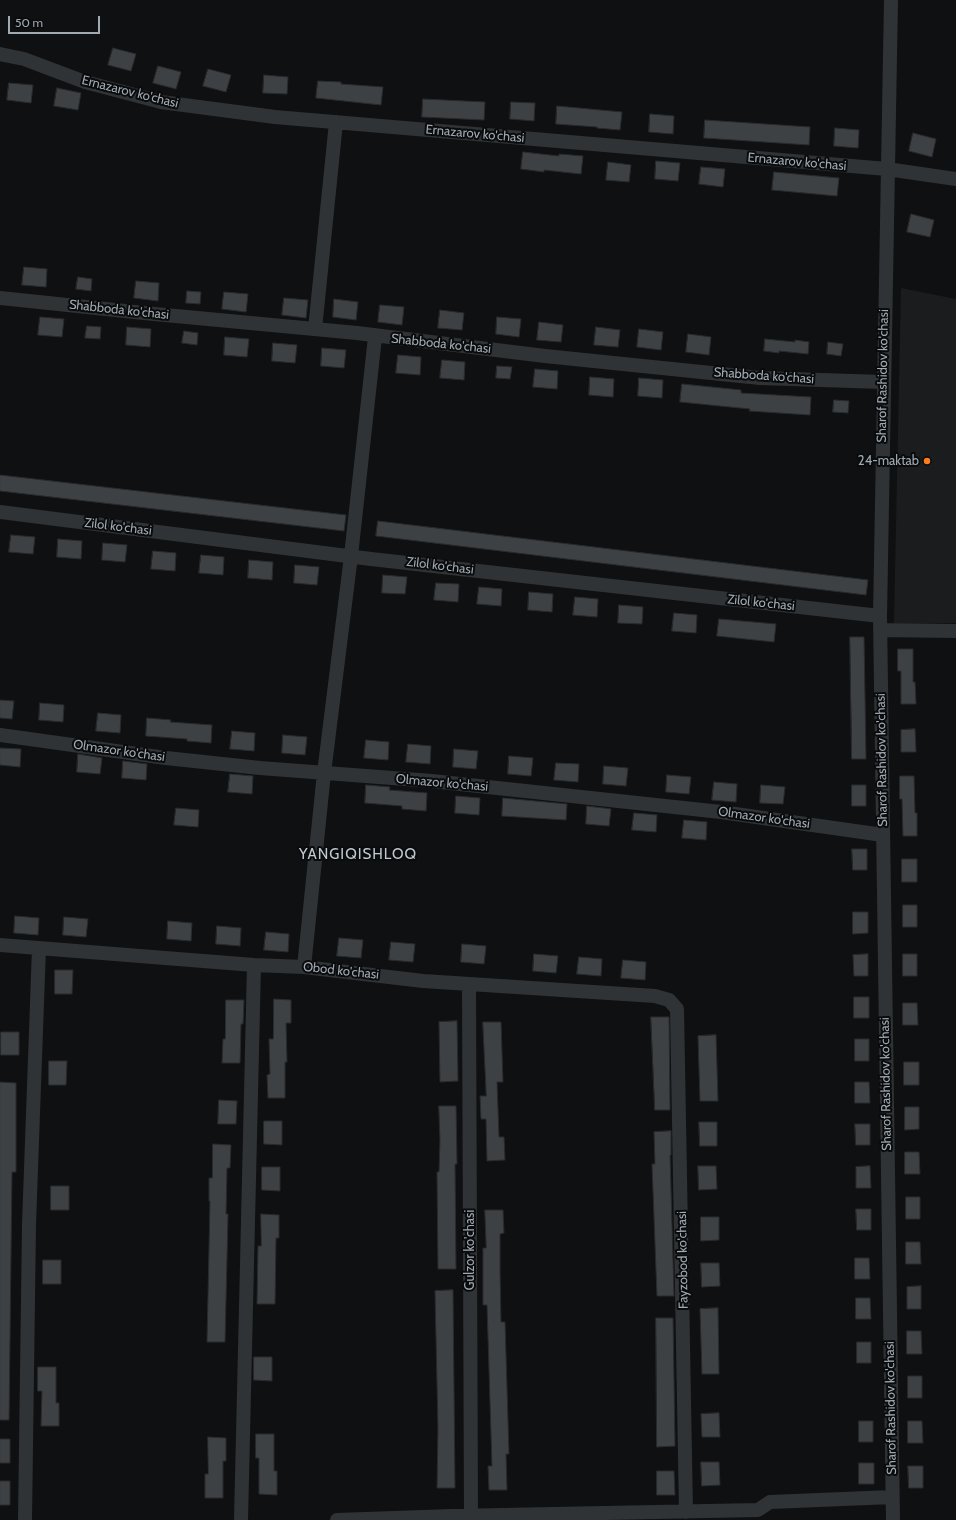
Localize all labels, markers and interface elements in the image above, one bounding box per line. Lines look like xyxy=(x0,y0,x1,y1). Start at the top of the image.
scale bar xyxy=(10,8,102,34)
text: 50 m xyxy=(15,15,43,30)
street label: Ernazarov ko'chasi xyxy=(80,72,180,112)
street label: Ernazarov ko'chasi xyxy=(425,122,525,146)
street label: Ernazarov ko'chasi xyxy=(747,150,847,174)
street label: Shabboda ko'chasi xyxy=(68,297,170,323)
street label: Sharof Rashidov ko'chasi xyxy=(874,309,892,443)
street label: Shabboda ko'chasi xyxy=(390,331,492,357)
street label: Shabboda ko'chasi xyxy=(713,365,815,387)
place label: 24-maktab xyxy=(858,453,919,469)
marker: 24-maktab xyxy=(922,456,932,466)
street label: Zilol ko'chasi xyxy=(83,515,153,539)
street label: Zilol ko'chasi xyxy=(405,554,475,578)
street label: Zilol ko'chasi xyxy=(727,592,795,614)
street label: Sharof Rashidov ko'chasi xyxy=(873,693,891,827)
street label: Olmazor ko'chasi xyxy=(72,737,166,765)
street label: Olmazor ko'chasi xyxy=(395,771,489,795)
street label: Olmazor ko'chasi xyxy=(717,804,811,832)
district label: YANGIQISHLOQ xyxy=(299,846,417,864)
street label: Obod ko'chasi xyxy=(302,959,380,983)
street label: Sharof Rashidov ko'chasi xyxy=(877,1017,895,1151)
street label: Gulzor ko'chasi xyxy=(462,1210,478,1290)
street label: Fayzobod ko'chasi xyxy=(674,1211,692,1309)
street label: Sharof Rashidov ko'chasi xyxy=(882,1341,900,1475)

